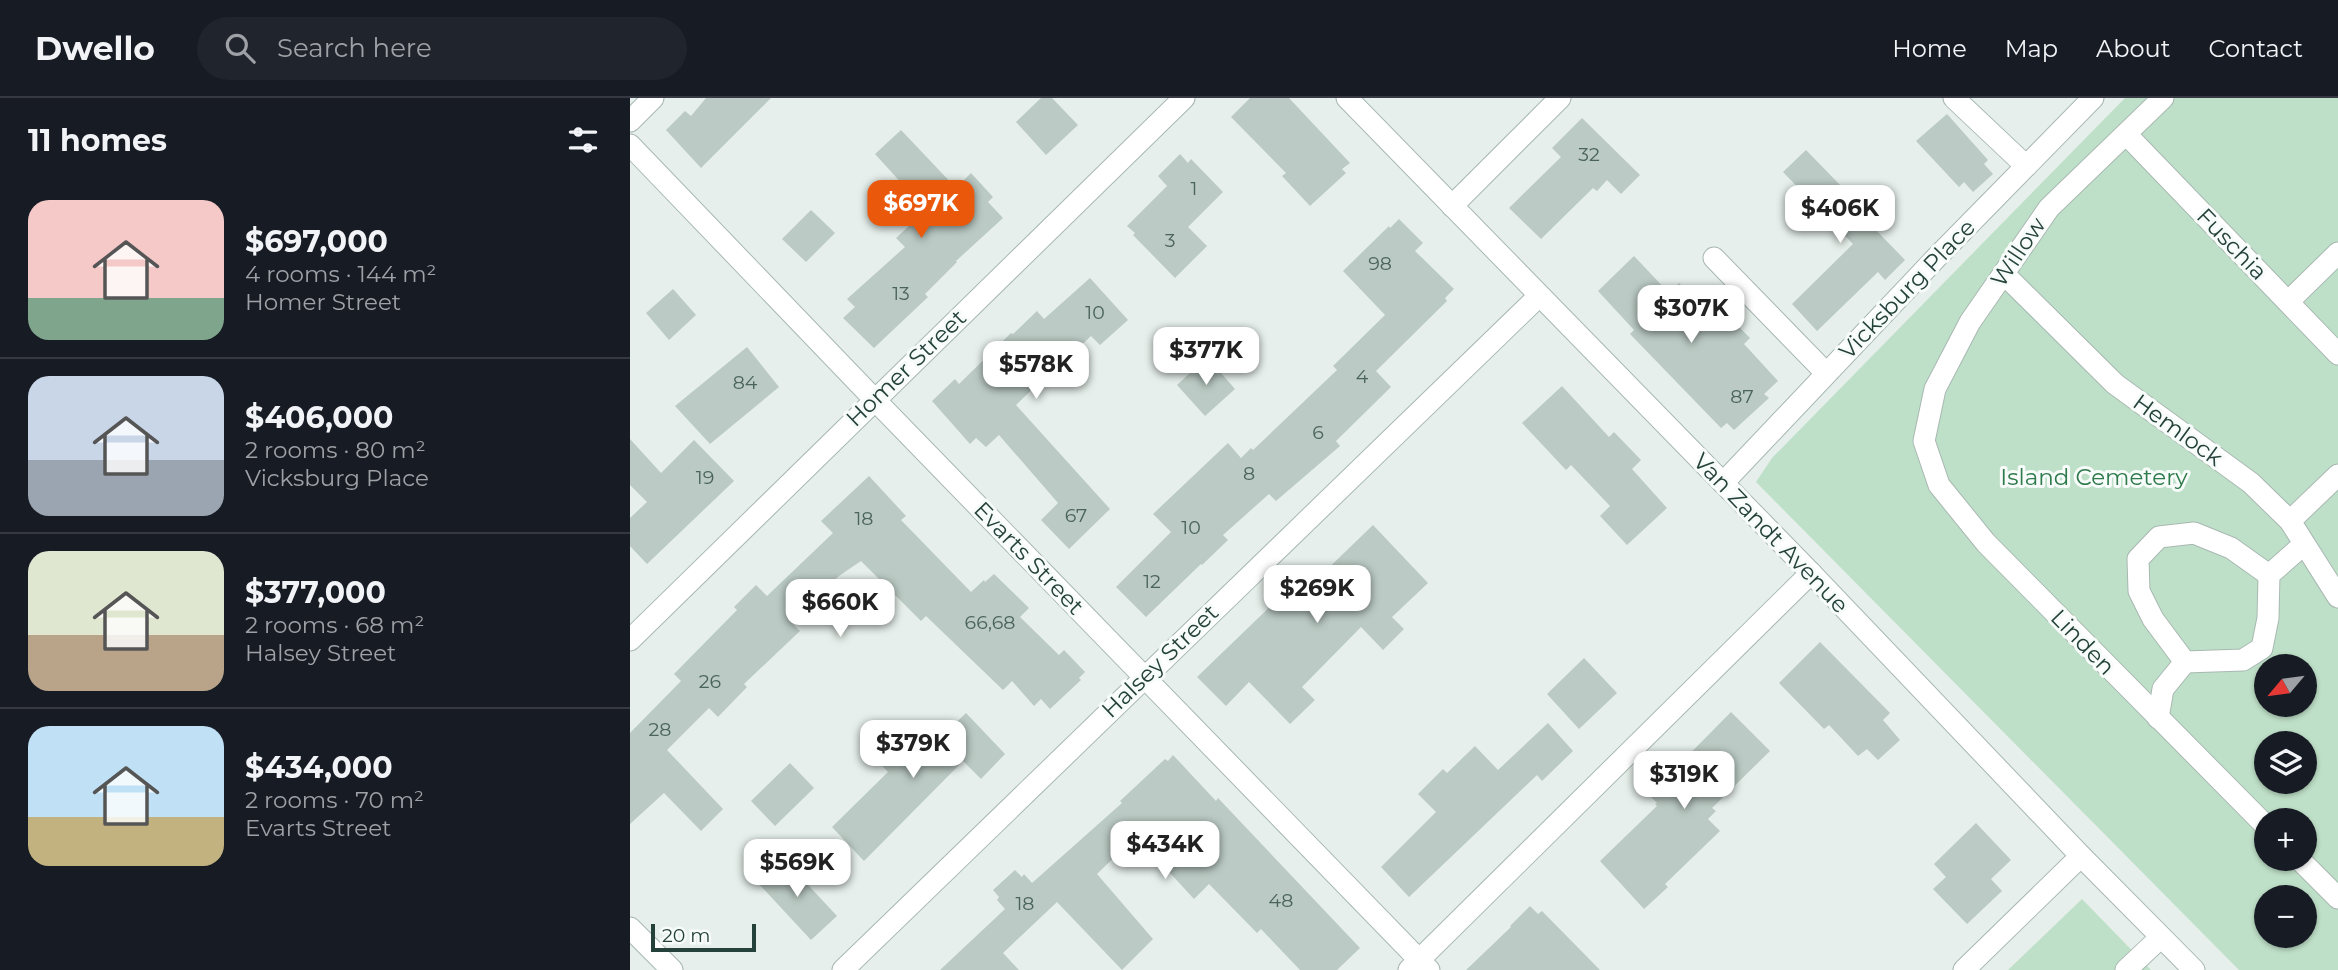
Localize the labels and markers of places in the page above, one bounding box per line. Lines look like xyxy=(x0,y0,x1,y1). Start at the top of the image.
pin: $697K xyxy=(872,180,970,240)
pin: $406K xyxy=(1791,186,1889,245)
pin: $307K xyxy=(1642,286,1740,345)
pin: $377K xyxy=(1157,328,1255,387)
pin: $578K xyxy=(987,342,1085,401)
pin: $269K xyxy=(1268,566,1366,625)
pin: $660K xyxy=(791,580,889,639)
pin: $379K xyxy=(864,720,962,780)
pin: $319K xyxy=(1635,752,1733,811)
pin: $434K xyxy=(1116,822,1214,881)
pin: $569K xyxy=(748,840,846,899)

